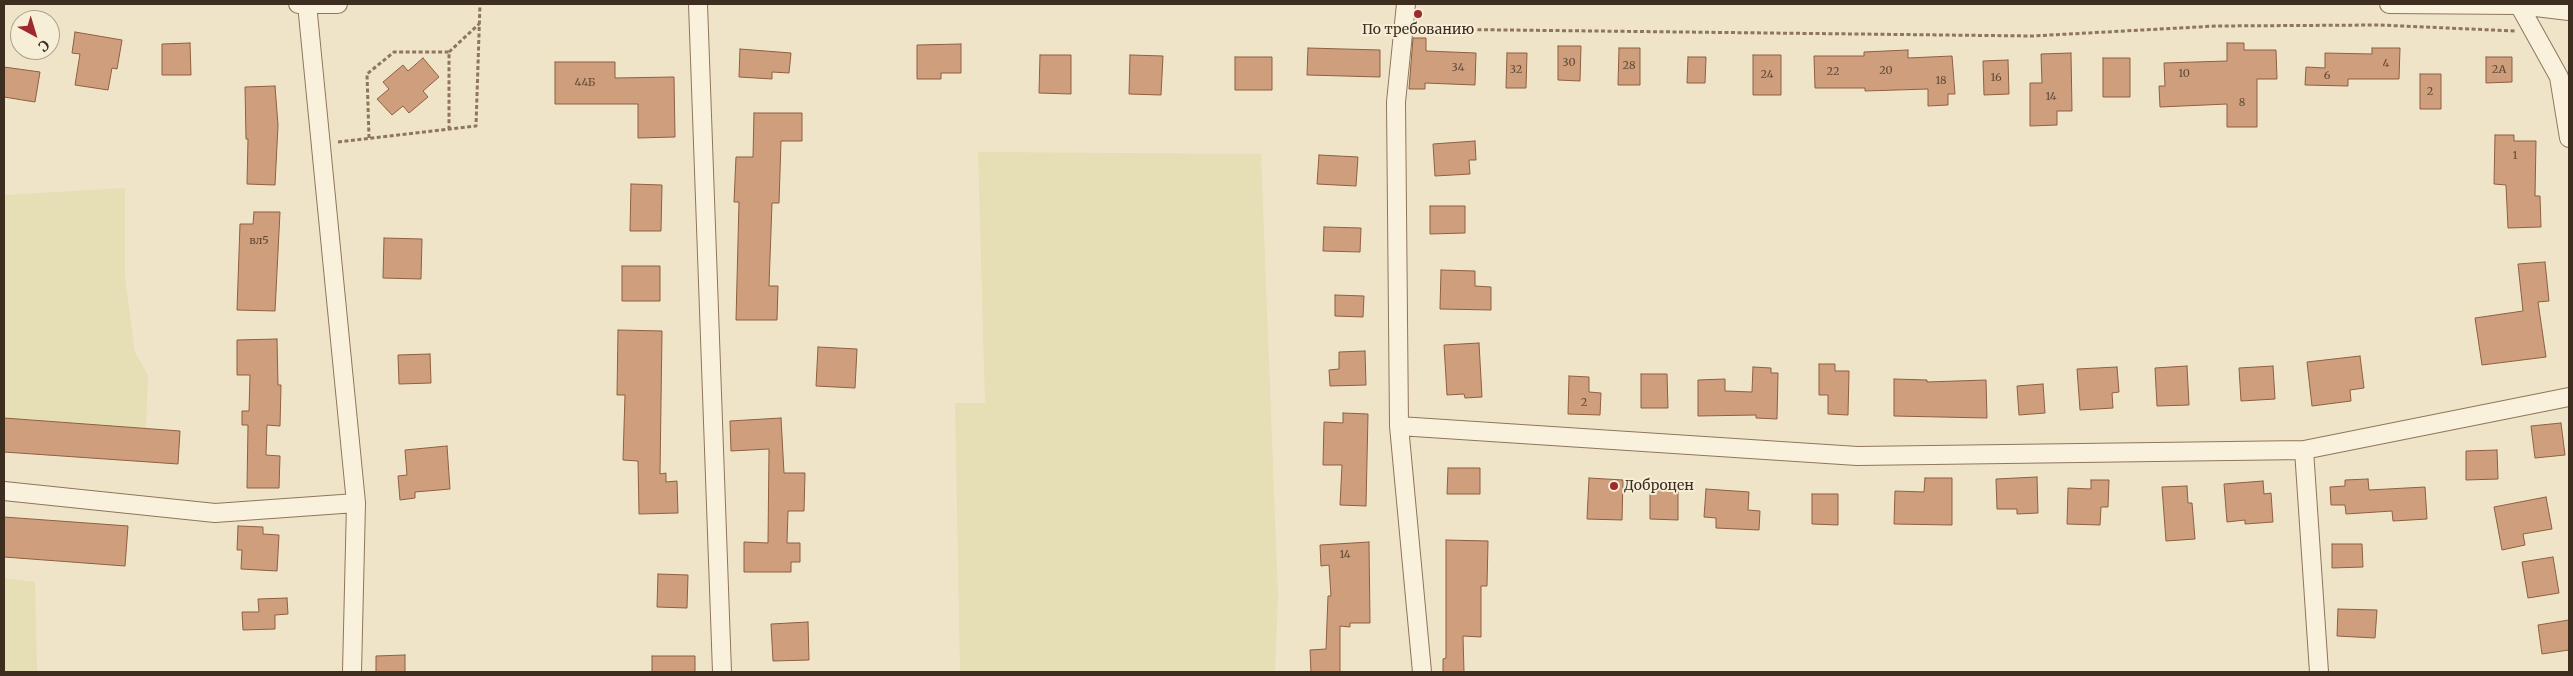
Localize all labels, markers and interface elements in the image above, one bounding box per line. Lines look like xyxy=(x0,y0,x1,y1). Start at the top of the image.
marker: По требованию xyxy=(1412,8,1424,20)
north arrow xyxy=(10,10,60,60)
place label: По требованию xyxy=(1362,22,1474,38)
text: С xyxy=(35,36,53,56)
house number: 30 xyxy=(1562,56,1576,70)
house number: 4 xyxy=(2383,57,2389,71)
house number: 28 xyxy=(1623,59,1635,73)
house number: 34 xyxy=(1452,61,1464,75)
house number: 32 xyxy=(1510,63,1522,77)
house number: 2А xyxy=(2492,63,2506,77)
house number: 20 xyxy=(1879,64,1893,78)
house number: 22 xyxy=(1827,65,1839,79)
house number: 10 xyxy=(2178,67,2190,81)
house number: 24 xyxy=(1761,68,1773,82)
house number: 6 xyxy=(2324,69,2330,83)
house number: 16 xyxy=(1990,71,2002,85)
house number: 18 xyxy=(1935,74,1947,88)
house number: 44Б xyxy=(575,76,595,90)
house number: 2 xyxy=(2427,85,2433,99)
house number: 14 xyxy=(2045,90,2057,104)
house number: 8 xyxy=(2239,96,2245,110)
house number: 1 xyxy=(2513,149,2517,163)
house number: вл5 xyxy=(249,234,269,248)
house number: 2 xyxy=(1581,396,1587,410)
place label: Доброцен xyxy=(1624,478,1694,494)
marker: Доброцен xyxy=(1608,480,1620,492)
house number: 14 xyxy=(1339,548,1351,562)

